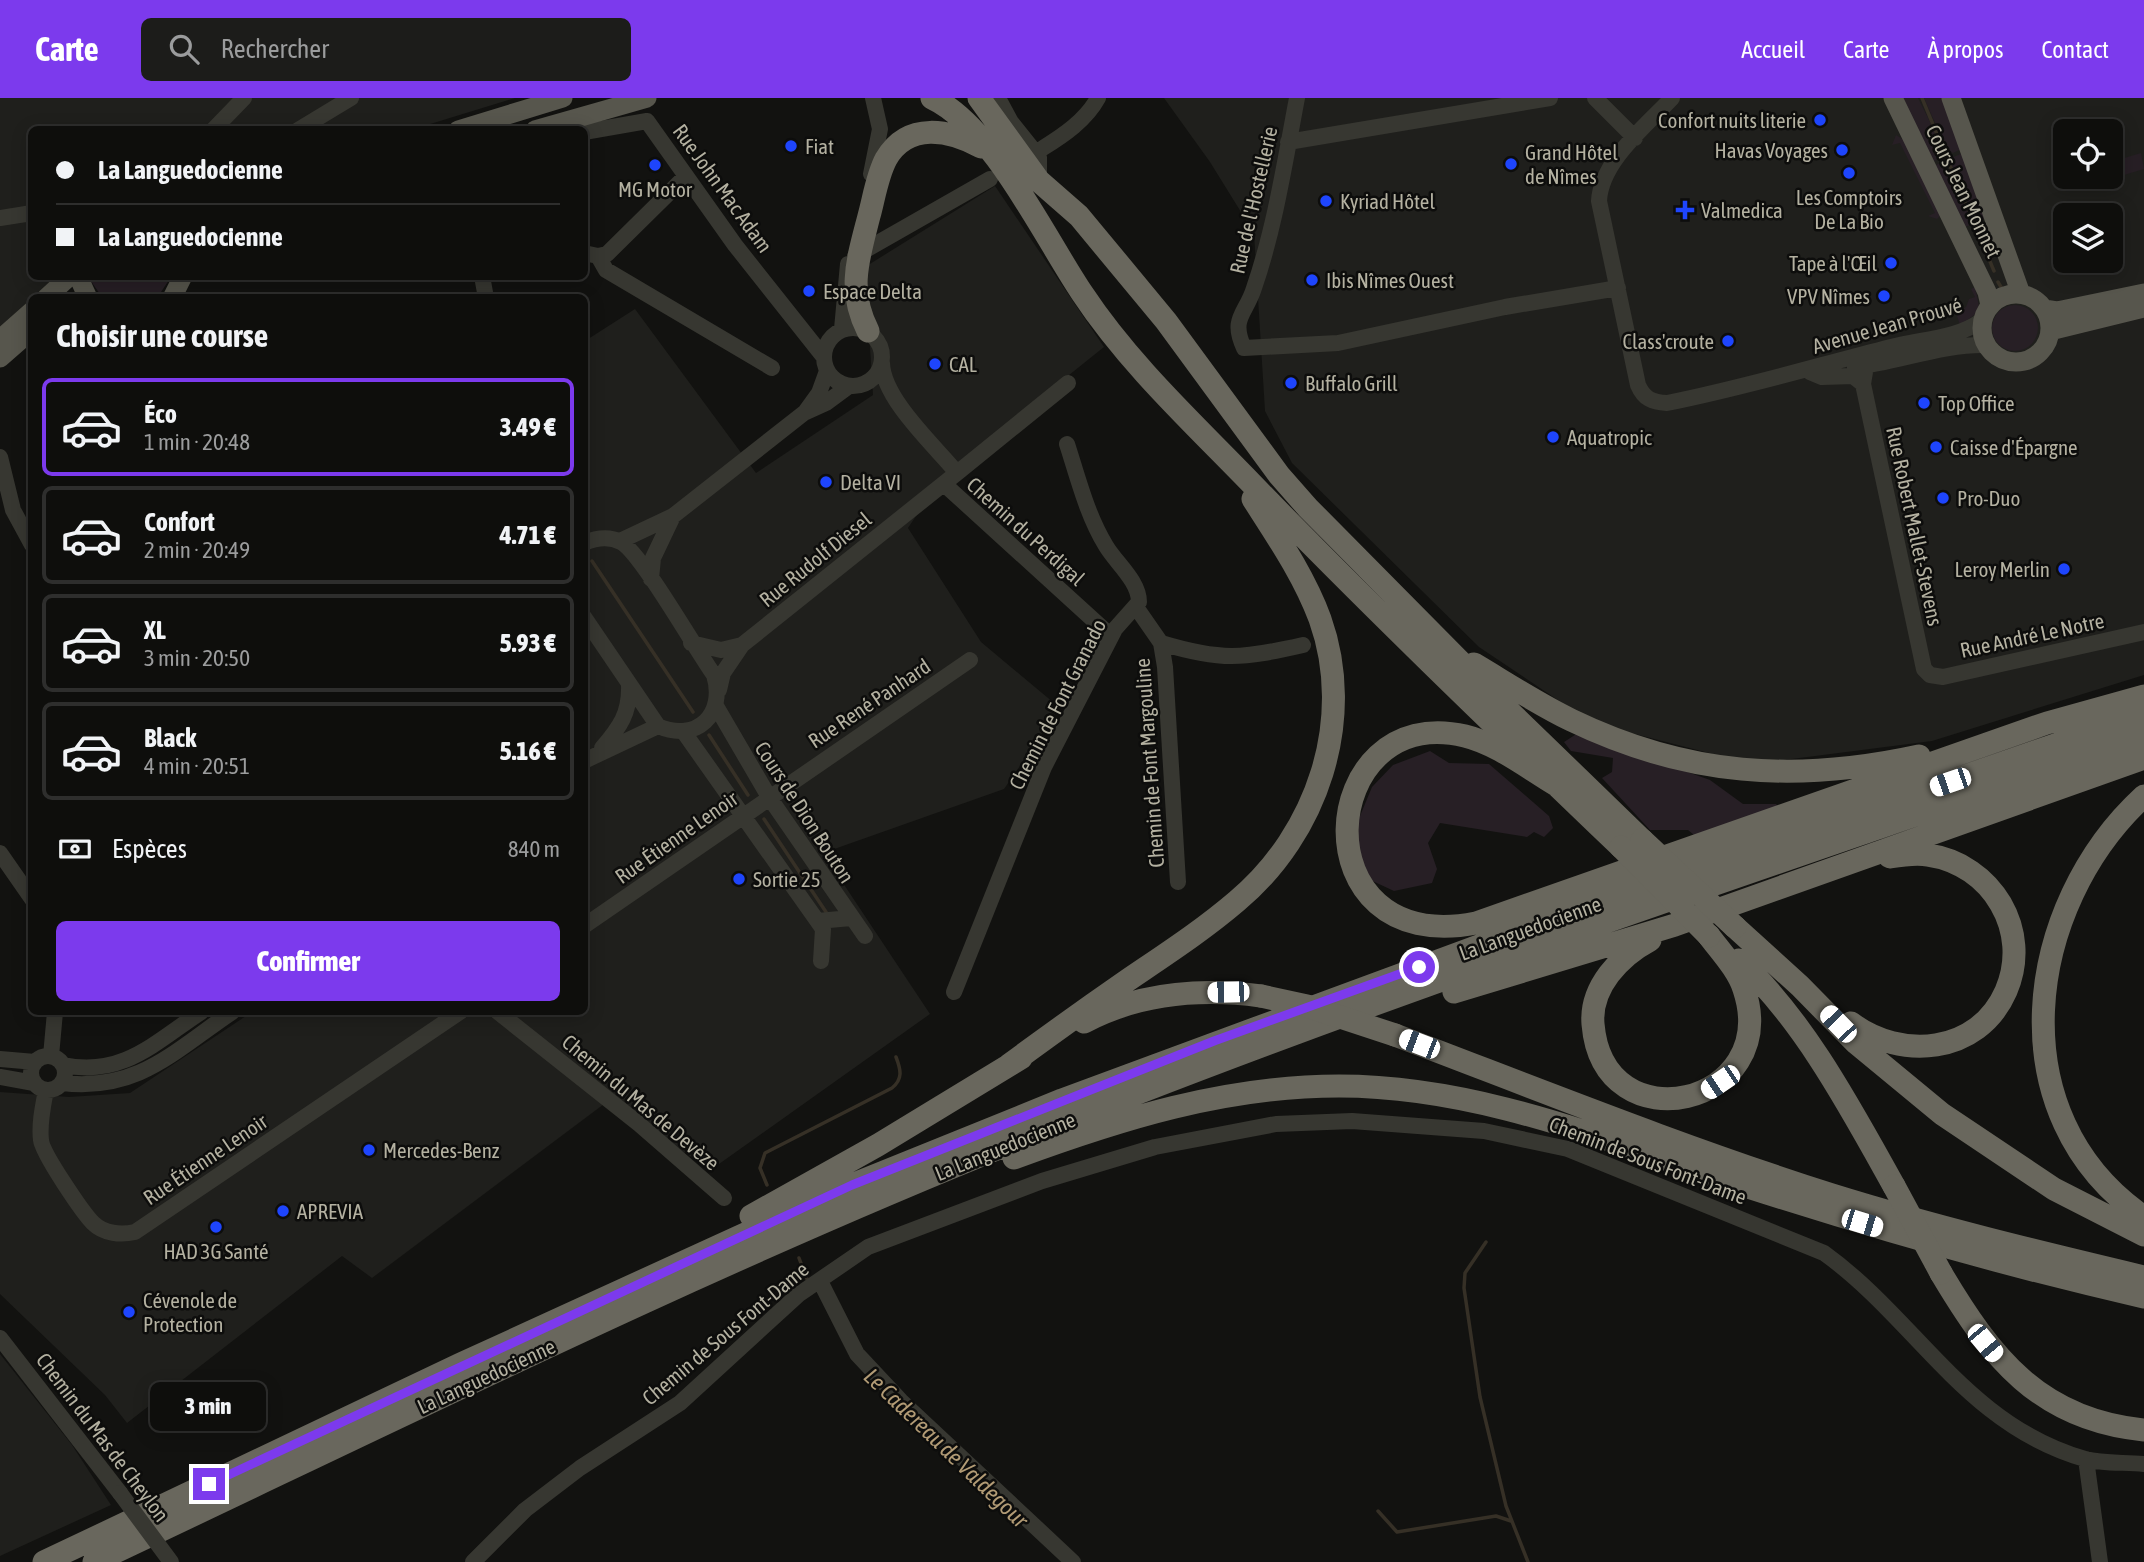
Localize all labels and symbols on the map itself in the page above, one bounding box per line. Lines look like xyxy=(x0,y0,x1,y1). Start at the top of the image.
place label: Confort nuits literie xyxy=(1658,108,1806,132)
marker: Confort nuits literie xyxy=(1812,112,1828,128)
street label: Rue John Mac Adam xyxy=(668,119,778,257)
street label: Cours Jean Monnet xyxy=(1921,121,2007,261)
street label: Rue de l'Hostellerie xyxy=(1224,124,1282,276)
place label: Fiat xyxy=(805,134,834,158)
marker: Fiat xyxy=(783,138,799,154)
place label: Havas Voyages xyxy=(1714,138,1828,162)
place label: Grand Hôtel de Nîmes xyxy=(1525,140,1618,188)
marker: Havas Voyages xyxy=(1834,142,1850,158)
marker: Grand Hôtel de Nîmes xyxy=(1503,156,1519,172)
marker: MG Motor xyxy=(647,157,663,173)
marker: Les Comptoirs De La Bio xyxy=(1841,165,1857,181)
place label: MG Motor xyxy=(618,177,693,201)
place label: Les Comptoirs De La Bio xyxy=(1796,185,1902,233)
place label: Kyriad Hôtel xyxy=(1340,189,1435,213)
marker: Kyriad Hôtel xyxy=(1318,193,1334,209)
place label: Valmedica xyxy=(1701,198,1783,222)
marker: Valmedica xyxy=(1675,200,1695,220)
place label: Tape à l'Œil xyxy=(1789,251,1877,275)
marker: Tape à l'Œil xyxy=(1883,255,1899,271)
place label: Ibis Nîmes Ouest xyxy=(1326,268,1454,292)
marker: Ibis Nîmes Ouest xyxy=(1304,272,1320,288)
place label: Espace Delta xyxy=(823,279,922,303)
marker: Espace Delta xyxy=(801,283,817,299)
place label: VPV Nîmes xyxy=(1787,284,1870,308)
marker: VPV Nîmes xyxy=(1876,288,1892,304)
street label: Avenue Jean Prouvé xyxy=(1809,292,1965,358)
place label: Class'croute xyxy=(1622,329,1714,353)
marker: Class'croute xyxy=(1720,333,1736,349)
place label: CAL xyxy=(949,352,977,376)
marker: CAL xyxy=(927,356,943,372)
place label: Buffalo Grill xyxy=(1305,371,1398,395)
marker: Buffalo Grill xyxy=(1283,375,1299,391)
place label: Top Office xyxy=(1938,391,2014,415)
marker: Top Office xyxy=(1916,395,1932,411)
street label: Rue Robert Mallet-Stevens xyxy=(1882,424,1948,628)
place label: Aquatropic xyxy=(1567,425,1652,449)
marker: Aquatropic xyxy=(1545,429,1561,445)
place label: Caisse d'Épargne xyxy=(1950,435,2078,459)
marker: Caisse d'Épargne xyxy=(1928,439,1944,455)
place label: Delta VI xyxy=(840,470,901,494)
street label: Chemin du Perdigal xyxy=(962,472,1090,590)
marker: Delta VI xyxy=(818,474,834,490)
place label: Pro-Duo xyxy=(1957,486,2020,510)
marker: Pro-Duo xyxy=(1935,490,1951,506)
street label: Rue Rudolf Diesel xyxy=(754,506,876,611)
place label: Leroy Merlin xyxy=(1955,557,2050,581)
marker: Leroy Merlin xyxy=(2056,561,2072,577)
street label: Rue André Le Notre xyxy=(1958,608,2106,662)
street label: Chemin de Font Granado xyxy=(1004,615,1110,793)
street label: Rue René Panhard xyxy=(804,653,934,753)
street label: Chemin de Font Margouline xyxy=(1130,658,1168,868)
street label: Cours de Dion Bouton xyxy=(750,737,860,887)
car xyxy=(1927,765,1974,799)
street label: Rue Étienne Lenoir xyxy=(610,785,742,888)
place label: Sortie 25 xyxy=(753,867,821,891)
marker: Sortie 25 xyxy=(731,871,747,887)
street label: La Languedocienne xyxy=(1456,891,1604,965)
route start xyxy=(1403,951,1435,983)
car xyxy=(1207,981,1250,1003)
car xyxy=(1816,1002,1861,1046)
car xyxy=(1396,1027,1443,1061)
street label: Chemin du Mas de Devèze xyxy=(558,1029,724,1175)
car xyxy=(1697,1062,1744,1102)
street label: La Languedocienne xyxy=(931,1107,1079,1185)
street label: Rue Étienne Lenoir xyxy=(139,1108,272,1209)
street label: Chemin de Sous Font-Dame xyxy=(1546,1111,1750,1209)
place label: Mercedes-Benz xyxy=(383,1138,500,1162)
marker: Mercedes-Benz xyxy=(361,1142,377,1158)
place label: APREVIA xyxy=(297,1199,364,1223)
marker: APREVIA xyxy=(275,1203,291,1219)
car xyxy=(1839,1207,1886,1239)
marker: HAD 3G Santé xyxy=(208,1219,224,1235)
place label: HAD 3G Santé xyxy=(163,1239,269,1263)
street label: Chemin de Sous Font-Dame xyxy=(637,1257,813,1409)
place label: Cévenole de Protection xyxy=(143,1288,237,1336)
marker: Cévenole de Protection xyxy=(121,1304,137,1320)
car xyxy=(1964,1320,2007,1366)
street label: La Languedocienne xyxy=(413,1334,559,1418)
street label: Chemin du Mas de Cheylon xyxy=(32,1348,174,1526)
water label: Le Cadereau de Valdegour xyxy=(859,1363,1034,1534)
callout: 3 min xyxy=(151,1382,267,1432)
route end xyxy=(193,1468,225,1500)

